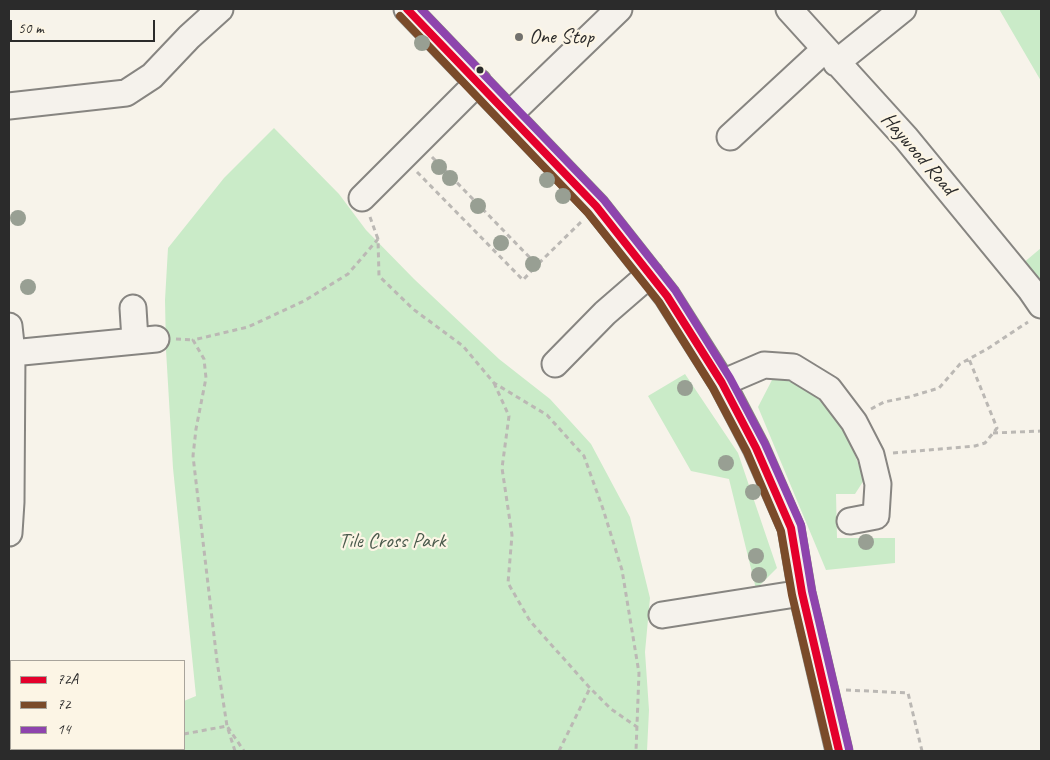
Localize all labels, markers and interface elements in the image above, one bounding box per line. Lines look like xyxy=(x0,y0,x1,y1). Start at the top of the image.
scale bar xyxy=(12,10,158,42)
text: 50 m xyxy=(18,19,44,38)
place label: One Stop xyxy=(529,24,594,50)
marker: One Stop xyxy=(513,31,525,43)
unlabelled marker xyxy=(475,65,485,75)
street label: Haywood Road xyxy=(875,107,961,201)
park label: Tile Cross Park xyxy=(339,528,445,554)
legend xyxy=(10,660,185,750)
text: 72A xyxy=(57,670,78,689)
text: 72 xyxy=(57,695,71,714)
text: 14 xyxy=(57,720,71,739)

